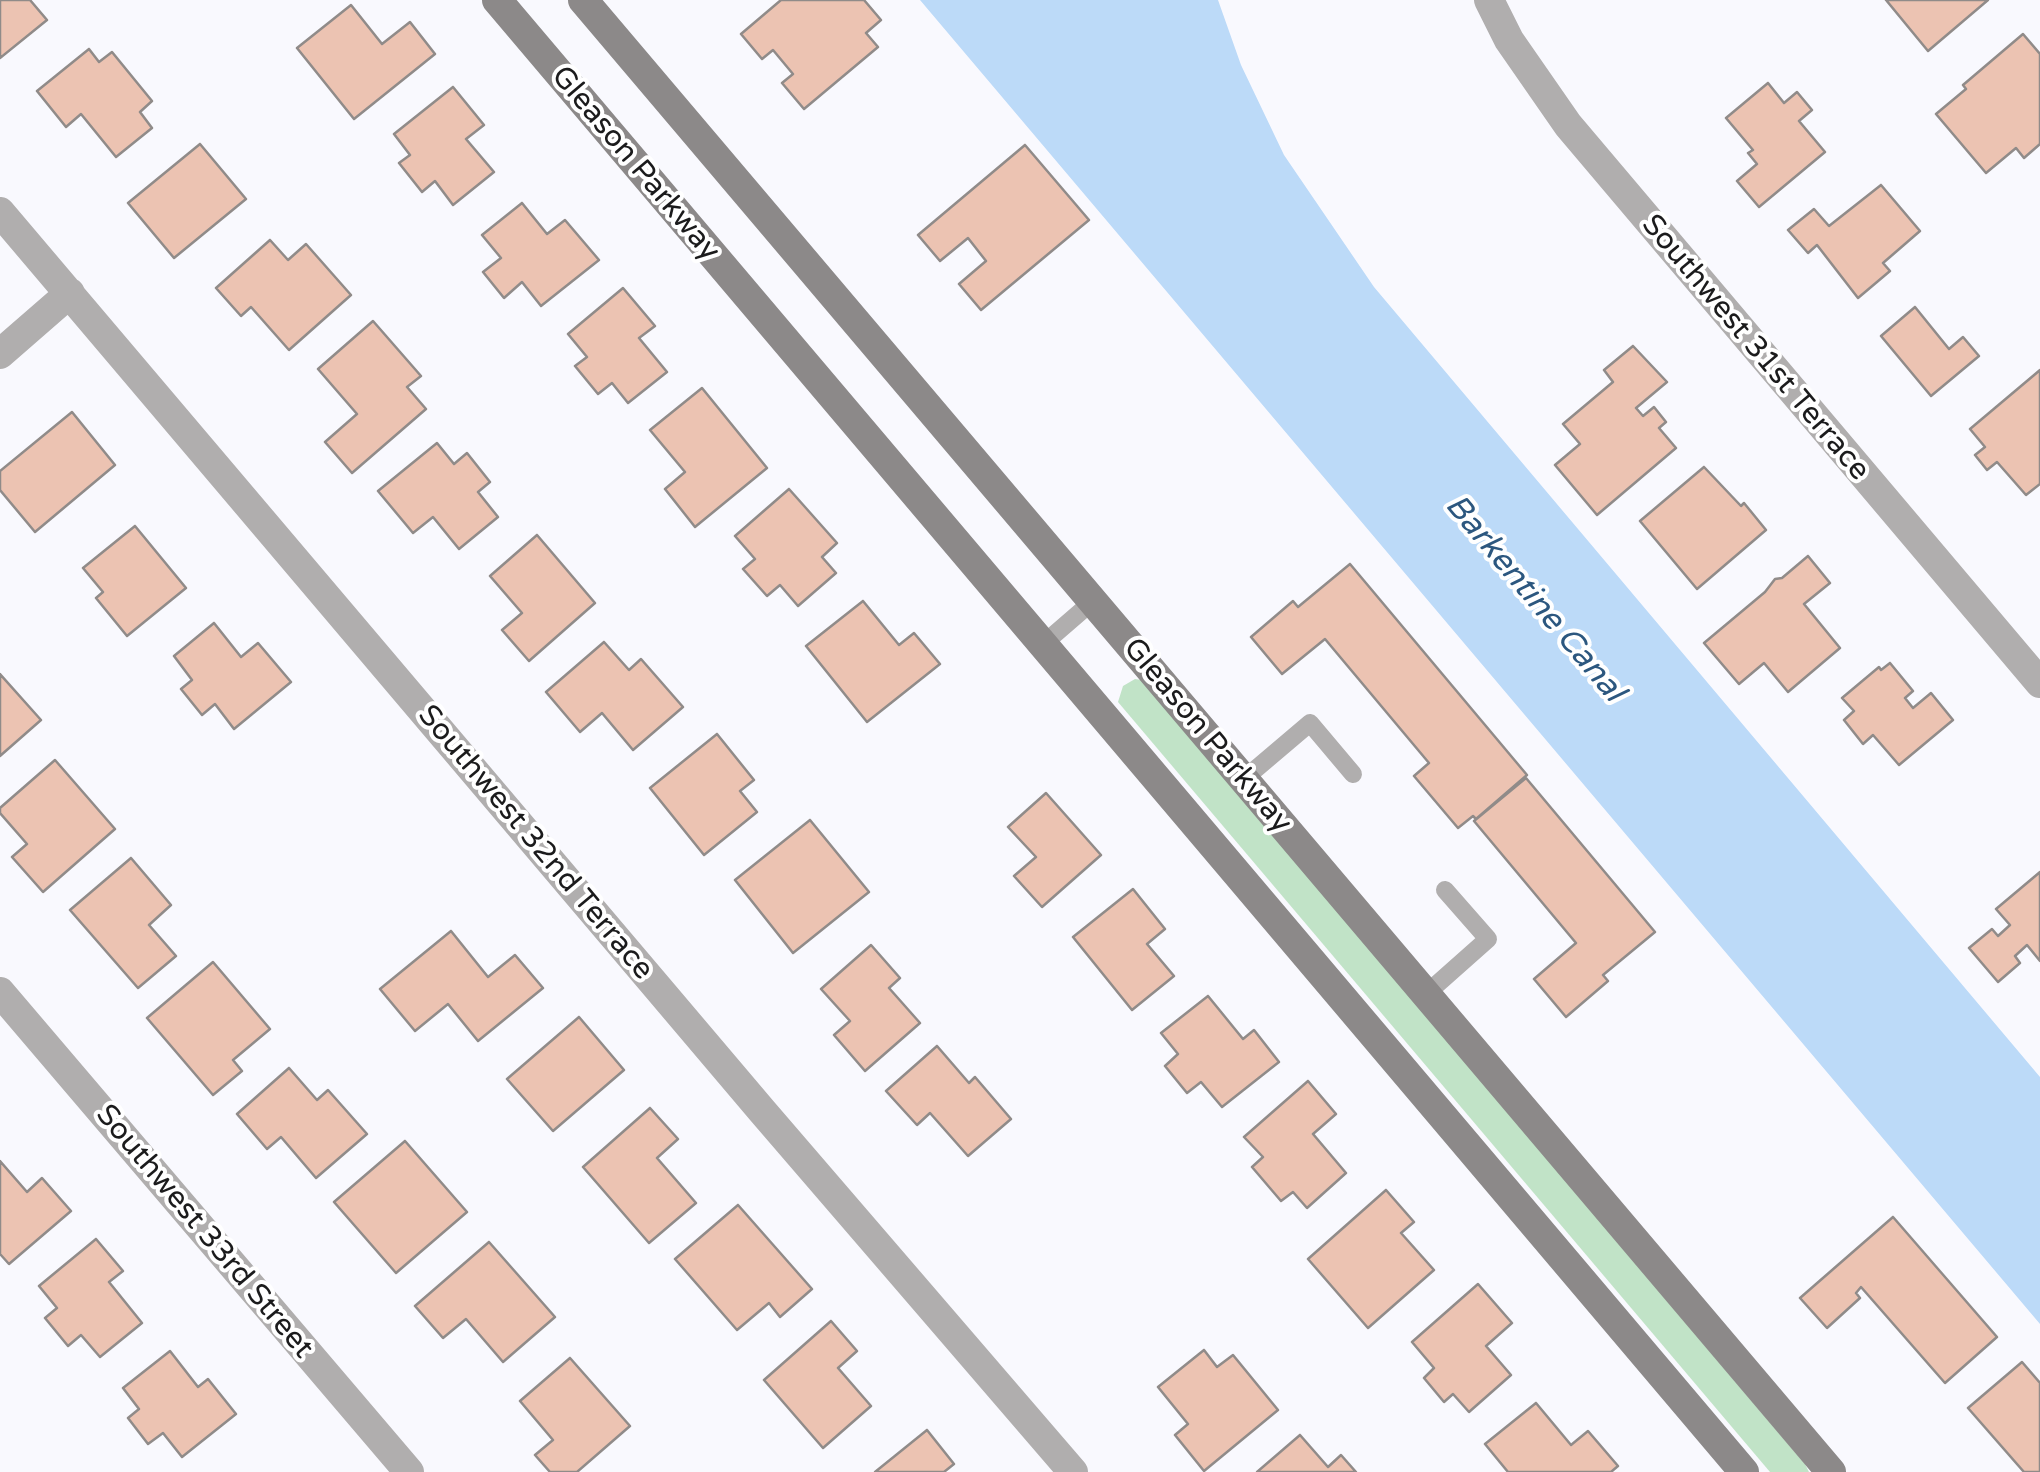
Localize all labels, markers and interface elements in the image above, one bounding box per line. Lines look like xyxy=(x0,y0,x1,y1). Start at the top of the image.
street label: Gleason Parkway xyxy=(543,59,727,269)
street label: Southwest 31st Terrace xyxy=(1633,208,1877,488)
water label: Barkentine Canal xyxy=(1436,488,1632,710)
street label: Gleason Parkway xyxy=(1115,631,1299,841)
street label: Southwest 32nd Terrace xyxy=(410,698,660,988)
street label: Southwest 33rd Street xyxy=(87,1098,321,1366)

